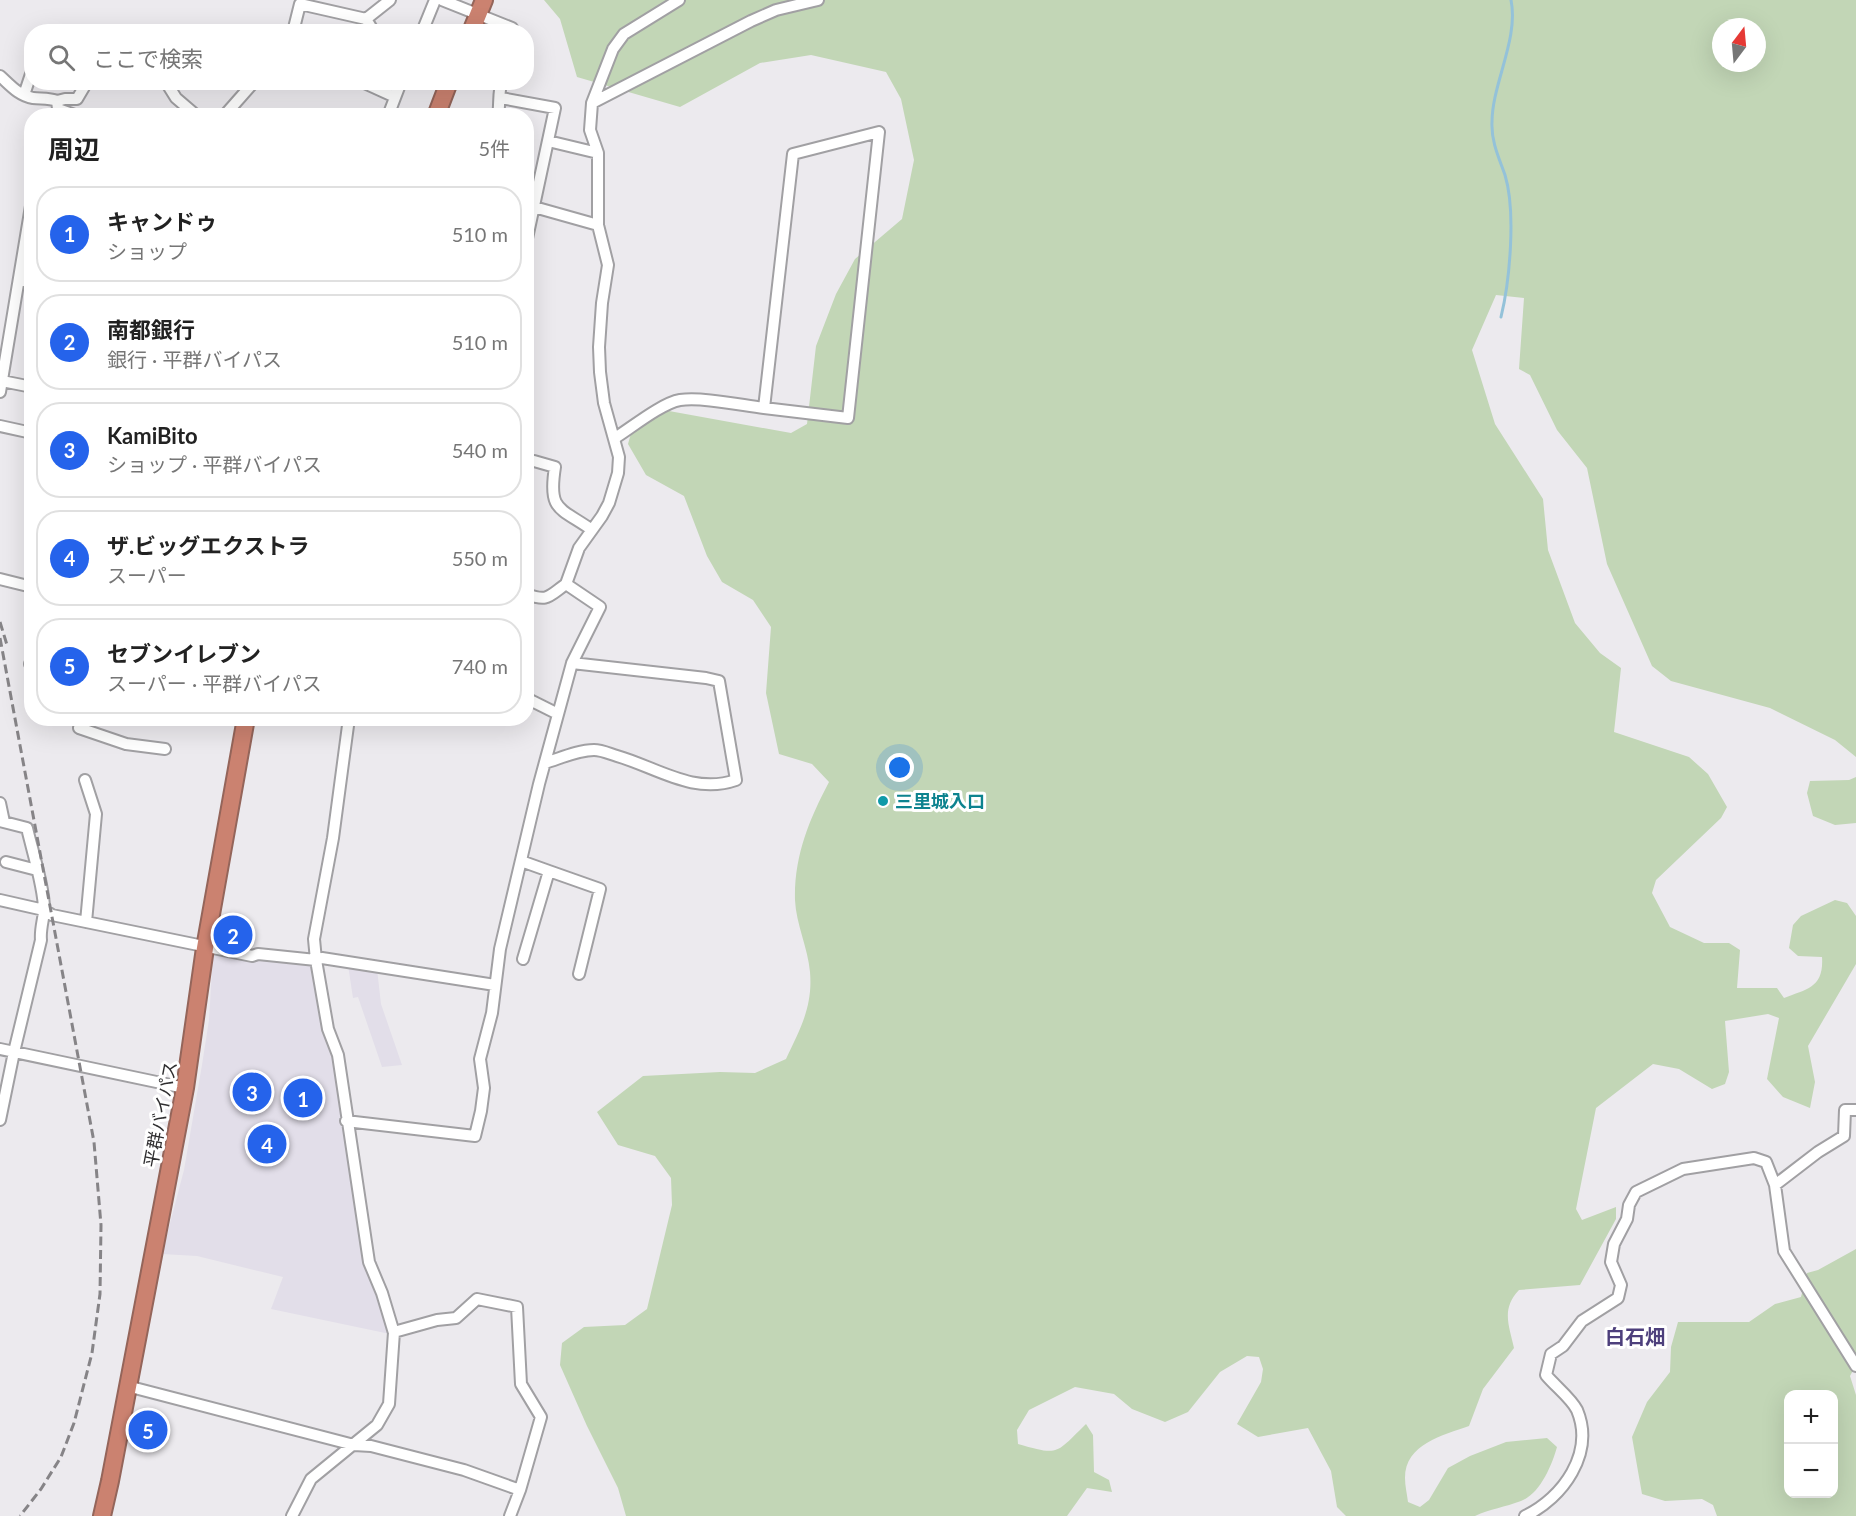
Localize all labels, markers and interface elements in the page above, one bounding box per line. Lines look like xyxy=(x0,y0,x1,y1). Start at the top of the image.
north arrow xyxy=(1712,18,1766,72)
search box xyxy=(24,24,534,90)
icon: search xyxy=(45,41,78,74)
text: ここで検索 xyxy=(93,45,203,72)
text: 周辺 xyxy=(48,133,100,165)
text: 5件 xyxy=(478,136,510,160)
text: キャンドゥ xyxy=(107,208,217,235)
text: 1 xyxy=(64,222,75,246)
text: 510 m xyxy=(452,222,508,246)
text: ショップ xyxy=(107,239,187,263)
text: 南都銀行 xyxy=(107,316,195,343)
text: 2 xyxy=(64,330,75,354)
text: 510 m xyxy=(452,330,508,354)
text: 銀行 · 平群バイパス xyxy=(107,347,282,371)
text: KamiBito xyxy=(107,422,198,449)
text: 3 xyxy=(64,438,75,462)
text: 540 m xyxy=(452,438,508,462)
text: ショップ · 平群バイパス xyxy=(107,452,322,476)
text: ザ.ビッグエクストラ xyxy=(107,532,310,559)
text: 4 xyxy=(64,546,75,570)
text: 550 m xyxy=(452,546,508,570)
text: スーパー xyxy=(107,563,187,587)
text: セブンイレブン xyxy=(107,640,261,667)
text: 5 xyxy=(64,654,75,678)
text: 740 m xyxy=(452,654,508,678)
text: スーパー · 平群バイパス xyxy=(107,671,322,695)
your location xyxy=(885,753,914,782)
place label: 三里城入口 xyxy=(895,790,985,812)
marker: 三里城入口 xyxy=(876,794,890,808)
pin: 2 xyxy=(214,912,252,958)
street label: 平群バイパス xyxy=(139,1059,181,1169)
pin: 3 xyxy=(232,1070,272,1114)
pin: 1 xyxy=(284,1076,322,1120)
pin: 4 xyxy=(248,1122,286,1166)
district label: 白石畑 xyxy=(1605,1324,1665,1348)
map controls xyxy=(1784,1390,1838,1498)
button: + xyxy=(1784,1390,1838,1444)
pin: 5 xyxy=(128,1408,168,1452)
button: − xyxy=(1784,1444,1838,1498)

